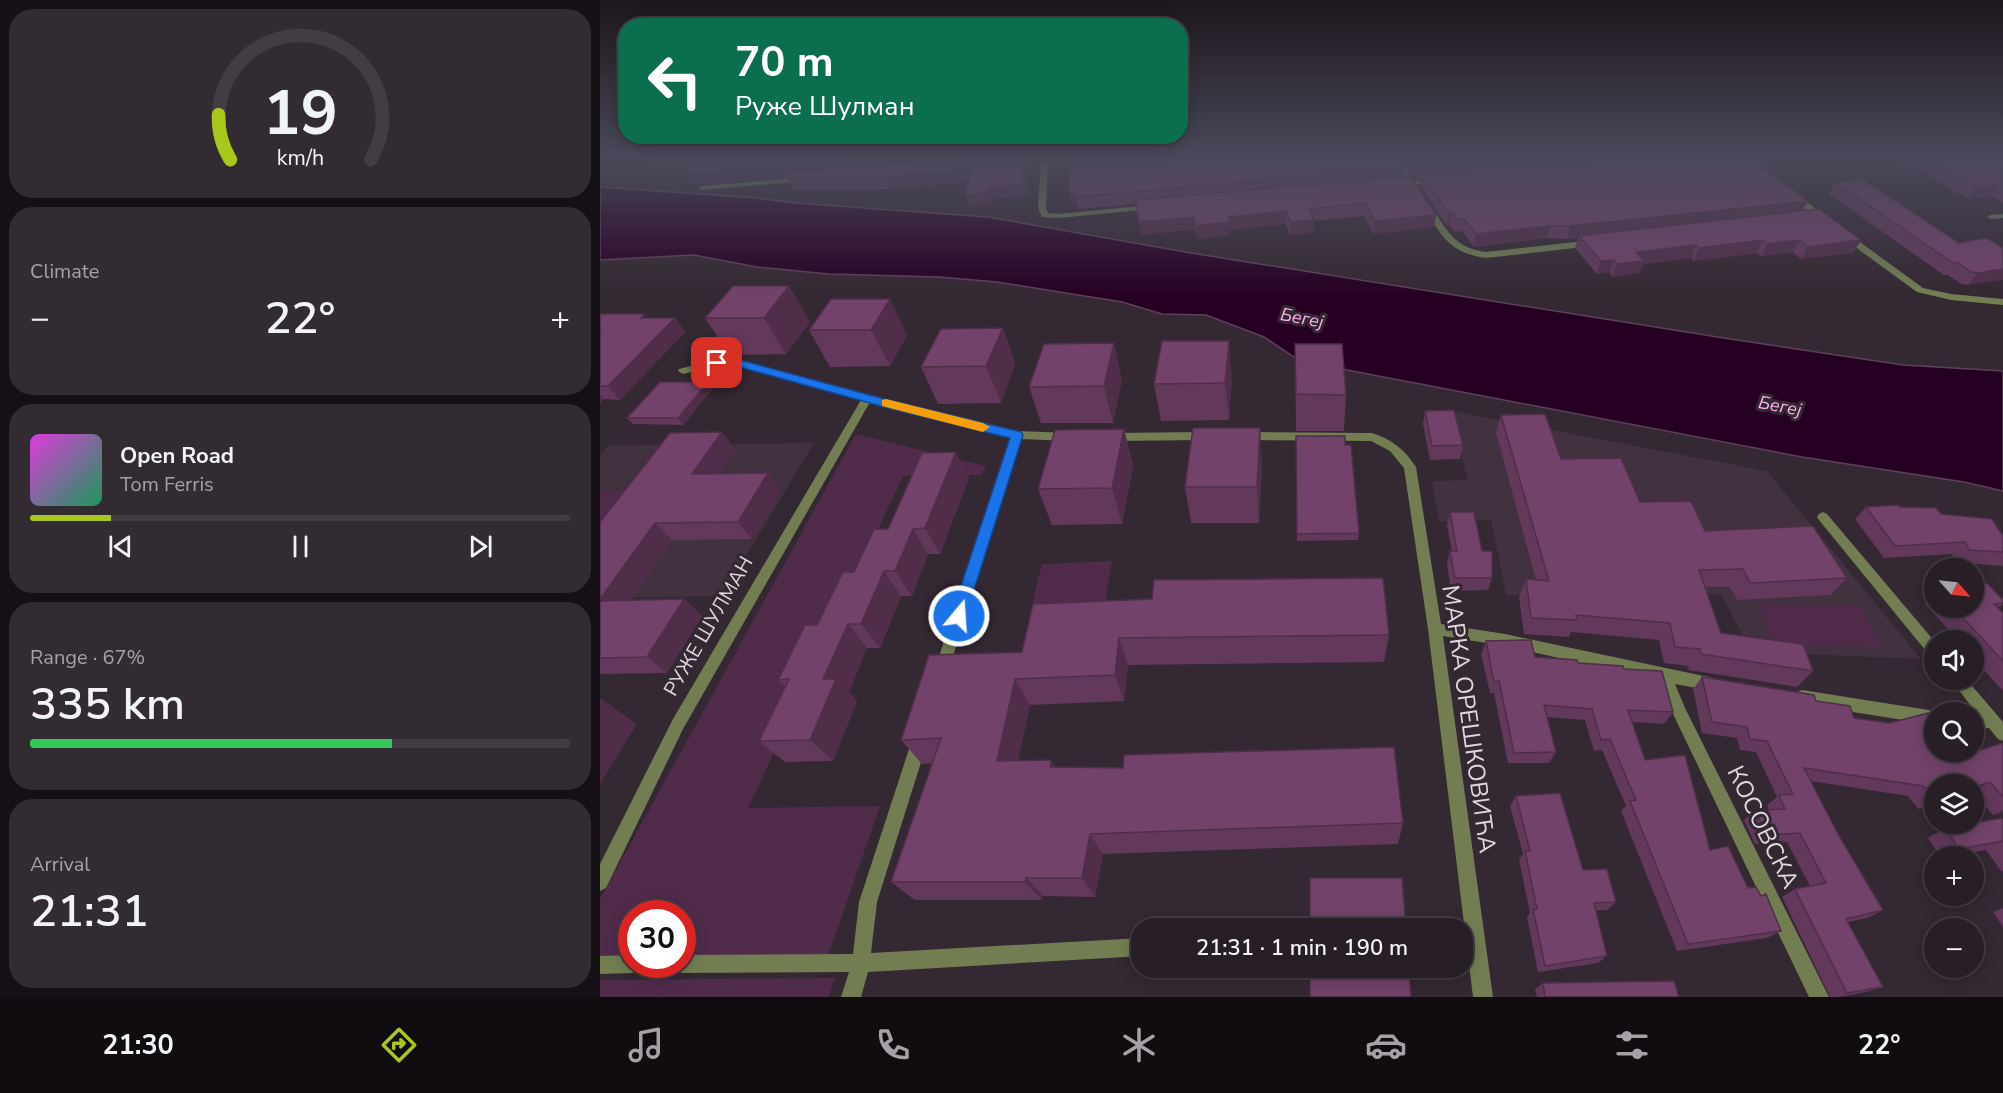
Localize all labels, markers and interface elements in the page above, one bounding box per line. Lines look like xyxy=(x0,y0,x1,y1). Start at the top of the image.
text: 70 m xyxy=(735,34,834,91)
icon: left xyxy=(636,42,714,120)
text: 19 xyxy=(263,71,337,156)
text: Руже Шулман xyxy=(735,88,914,125)
text: km/h xyxy=(276,144,324,174)
text: Climate xyxy=(30,258,99,285)
text: 22° xyxy=(265,288,335,349)
text: − xyxy=(30,296,50,341)
text: + xyxy=(550,296,570,341)
water label: Бегеј xyxy=(1278,302,1326,334)
pin xyxy=(691,337,742,388)
icon: arrive xyxy=(700,346,733,379)
water label: Бегеј xyxy=(1756,390,1804,422)
text: Open Road xyxy=(120,441,234,471)
text: Tom Ferris xyxy=(120,471,214,498)
icon: previous xyxy=(104,530,137,563)
icon: pause xyxy=(284,530,317,563)
icon: next xyxy=(464,530,497,563)
street label: РУЖЕ ШУЛМАН xyxy=(657,551,759,701)
north arrow xyxy=(1924,558,1984,618)
map controls xyxy=(1924,558,1984,978)
street label: МАРКА ОРЕШКОВИЋА xyxy=(1434,583,1504,856)
position arrow xyxy=(927,584,991,648)
button: sound xyxy=(1924,630,1984,690)
text: Range · 67% xyxy=(30,644,145,671)
text: 335 km xyxy=(30,674,185,735)
button: search xyxy=(1924,702,1984,762)
street label: КОСОВСКА xyxy=(1720,760,1807,894)
button: layers xyxy=(1924,774,1984,834)
button: + xyxy=(1924,846,1984,906)
text: Arrival xyxy=(30,851,90,878)
text: 21:31 xyxy=(30,881,149,942)
speed limit sign: 30 xyxy=(618,900,696,978)
button: − xyxy=(1924,918,1984,978)
text: 21:31 · 1 min · 190 m xyxy=(1196,933,1408,963)
icon: directions xyxy=(378,1024,420,1066)
icon: music xyxy=(625,1024,667,1066)
icon: phone xyxy=(872,1024,914,1066)
icon: climate xyxy=(1118,1024,1160,1066)
icon: car xyxy=(1365,1024,1407,1066)
icon: filters xyxy=(1611,1024,1653,1066)
text: 21:30 xyxy=(102,1027,174,1064)
text: 22° xyxy=(1858,1027,1901,1064)

